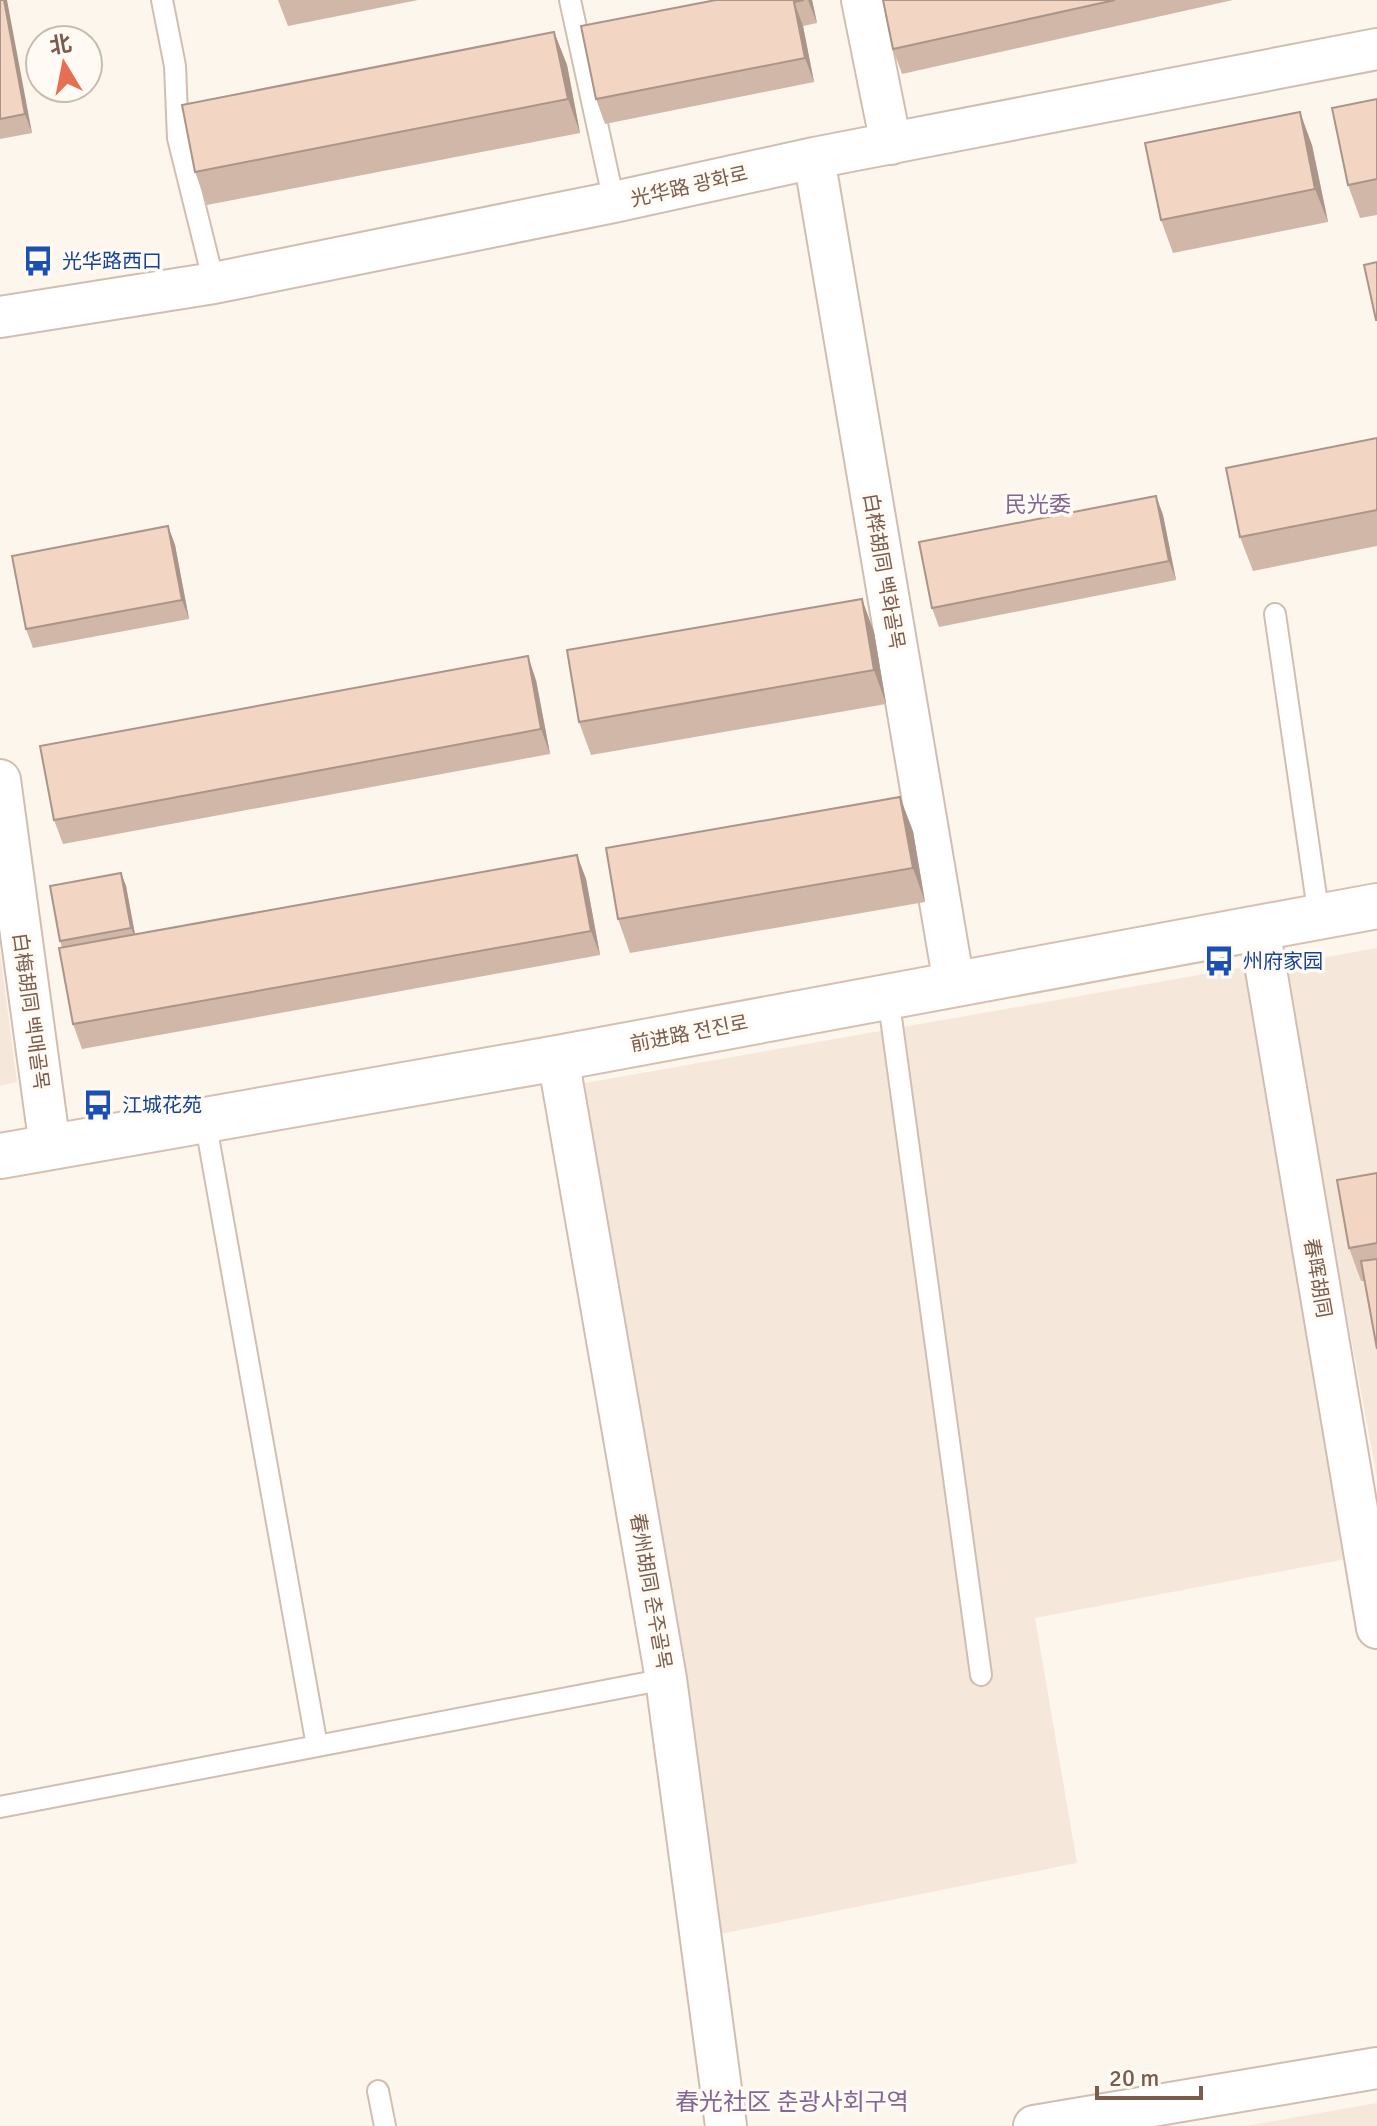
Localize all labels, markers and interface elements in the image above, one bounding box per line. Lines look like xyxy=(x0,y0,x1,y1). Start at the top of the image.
north arrow xyxy=(24,24,104,104)
text: 北 xyxy=(47,30,74,60)
street label: 光华路 광화로 xyxy=(628,161,750,212)
bus stop icon: 光华路西口 xyxy=(21,244,55,278)
place label: 光华路西口 xyxy=(62,249,162,274)
street label: 白桦胡同 백화골목 xyxy=(857,491,910,651)
district label: 民光委 xyxy=(1005,491,1071,518)
street label: 白梅胡同 백매골목 xyxy=(7,931,54,1091)
bus stop icon: 州府家园 xyxy=(1202,944,1236,978)
place label: 州府家园 xyxy=(1243,949,1323,974)
street label: 前进路 전진로 xyxy=(628,1010,750,1057)
bus stop icon: 江城花苑 xyxy=(81,1088,115,1122)
place label: 江城花苑 xyxy=(122,1093,202,1118)
street label: 春晖胡同 xyxy=(1298,1237,1337,1320)
street label: 春州胡同 춘주골목 xyxy=(624,1511,677,1671)
scale bar xyxy=(1097,2050,1201,2100)
text: 20 m xyxy=(1109,2063,1159,2093)
district label: 春光社区 춘광사회구역 xyxy=(675,2087,909,2117)

